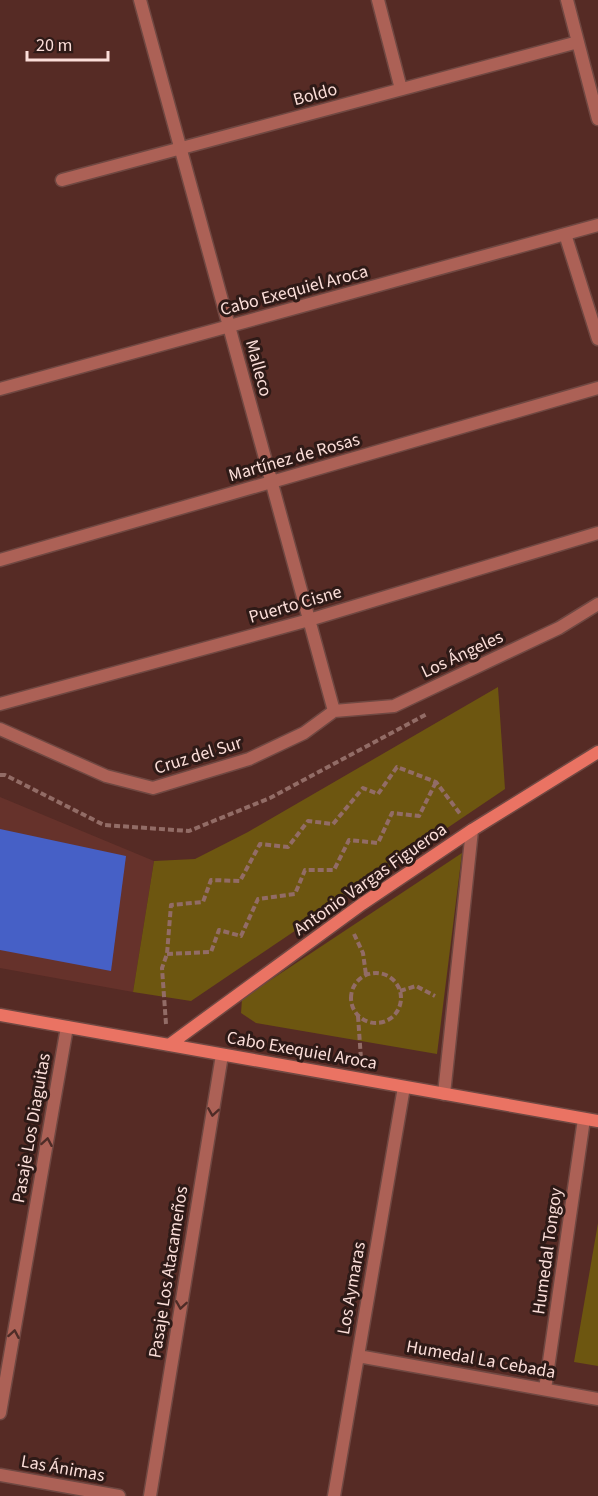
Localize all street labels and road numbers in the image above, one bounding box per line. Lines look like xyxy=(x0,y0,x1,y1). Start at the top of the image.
street label: Boldo xyxy=(290,77,340,112)
street label: Cabo Exequiel Aroca xyxy=(217,259,371,322)
street label: Malleco xyxy=(239,337,278,399)
street label: Martínez de Rosas xyxy=(226,427,363,488)
street label: Puerto Cisne xyxy=(246,579,344,630)
street label: Los Ángeles xyxy=(417,625,507,684)
street label: Cruz del Sur xyxy=(151,730,246,781)
street label: Antonio Vargas Figueroa xyxy=(289,817,452,942)
street label: Cabo Exequiel Aroca xyxy=(225,1025,379,1076)
street label: Pasaje Los Diaguitas xyxy=(6,1051,57,1205)
street label: Pasaje Los Atacameños xyxy=(143,1184,194,1360)
street label: Humedal Tongoy xyxy=(526,1186,569,1316)
street label: Los Aymaras xyxy=(331,1240,372,1336)
street label: Humedal La Cebada xyxy=(404,1334,557,1385)
street label: Las Ánimas xyxy=(19,1449,107,1488)

